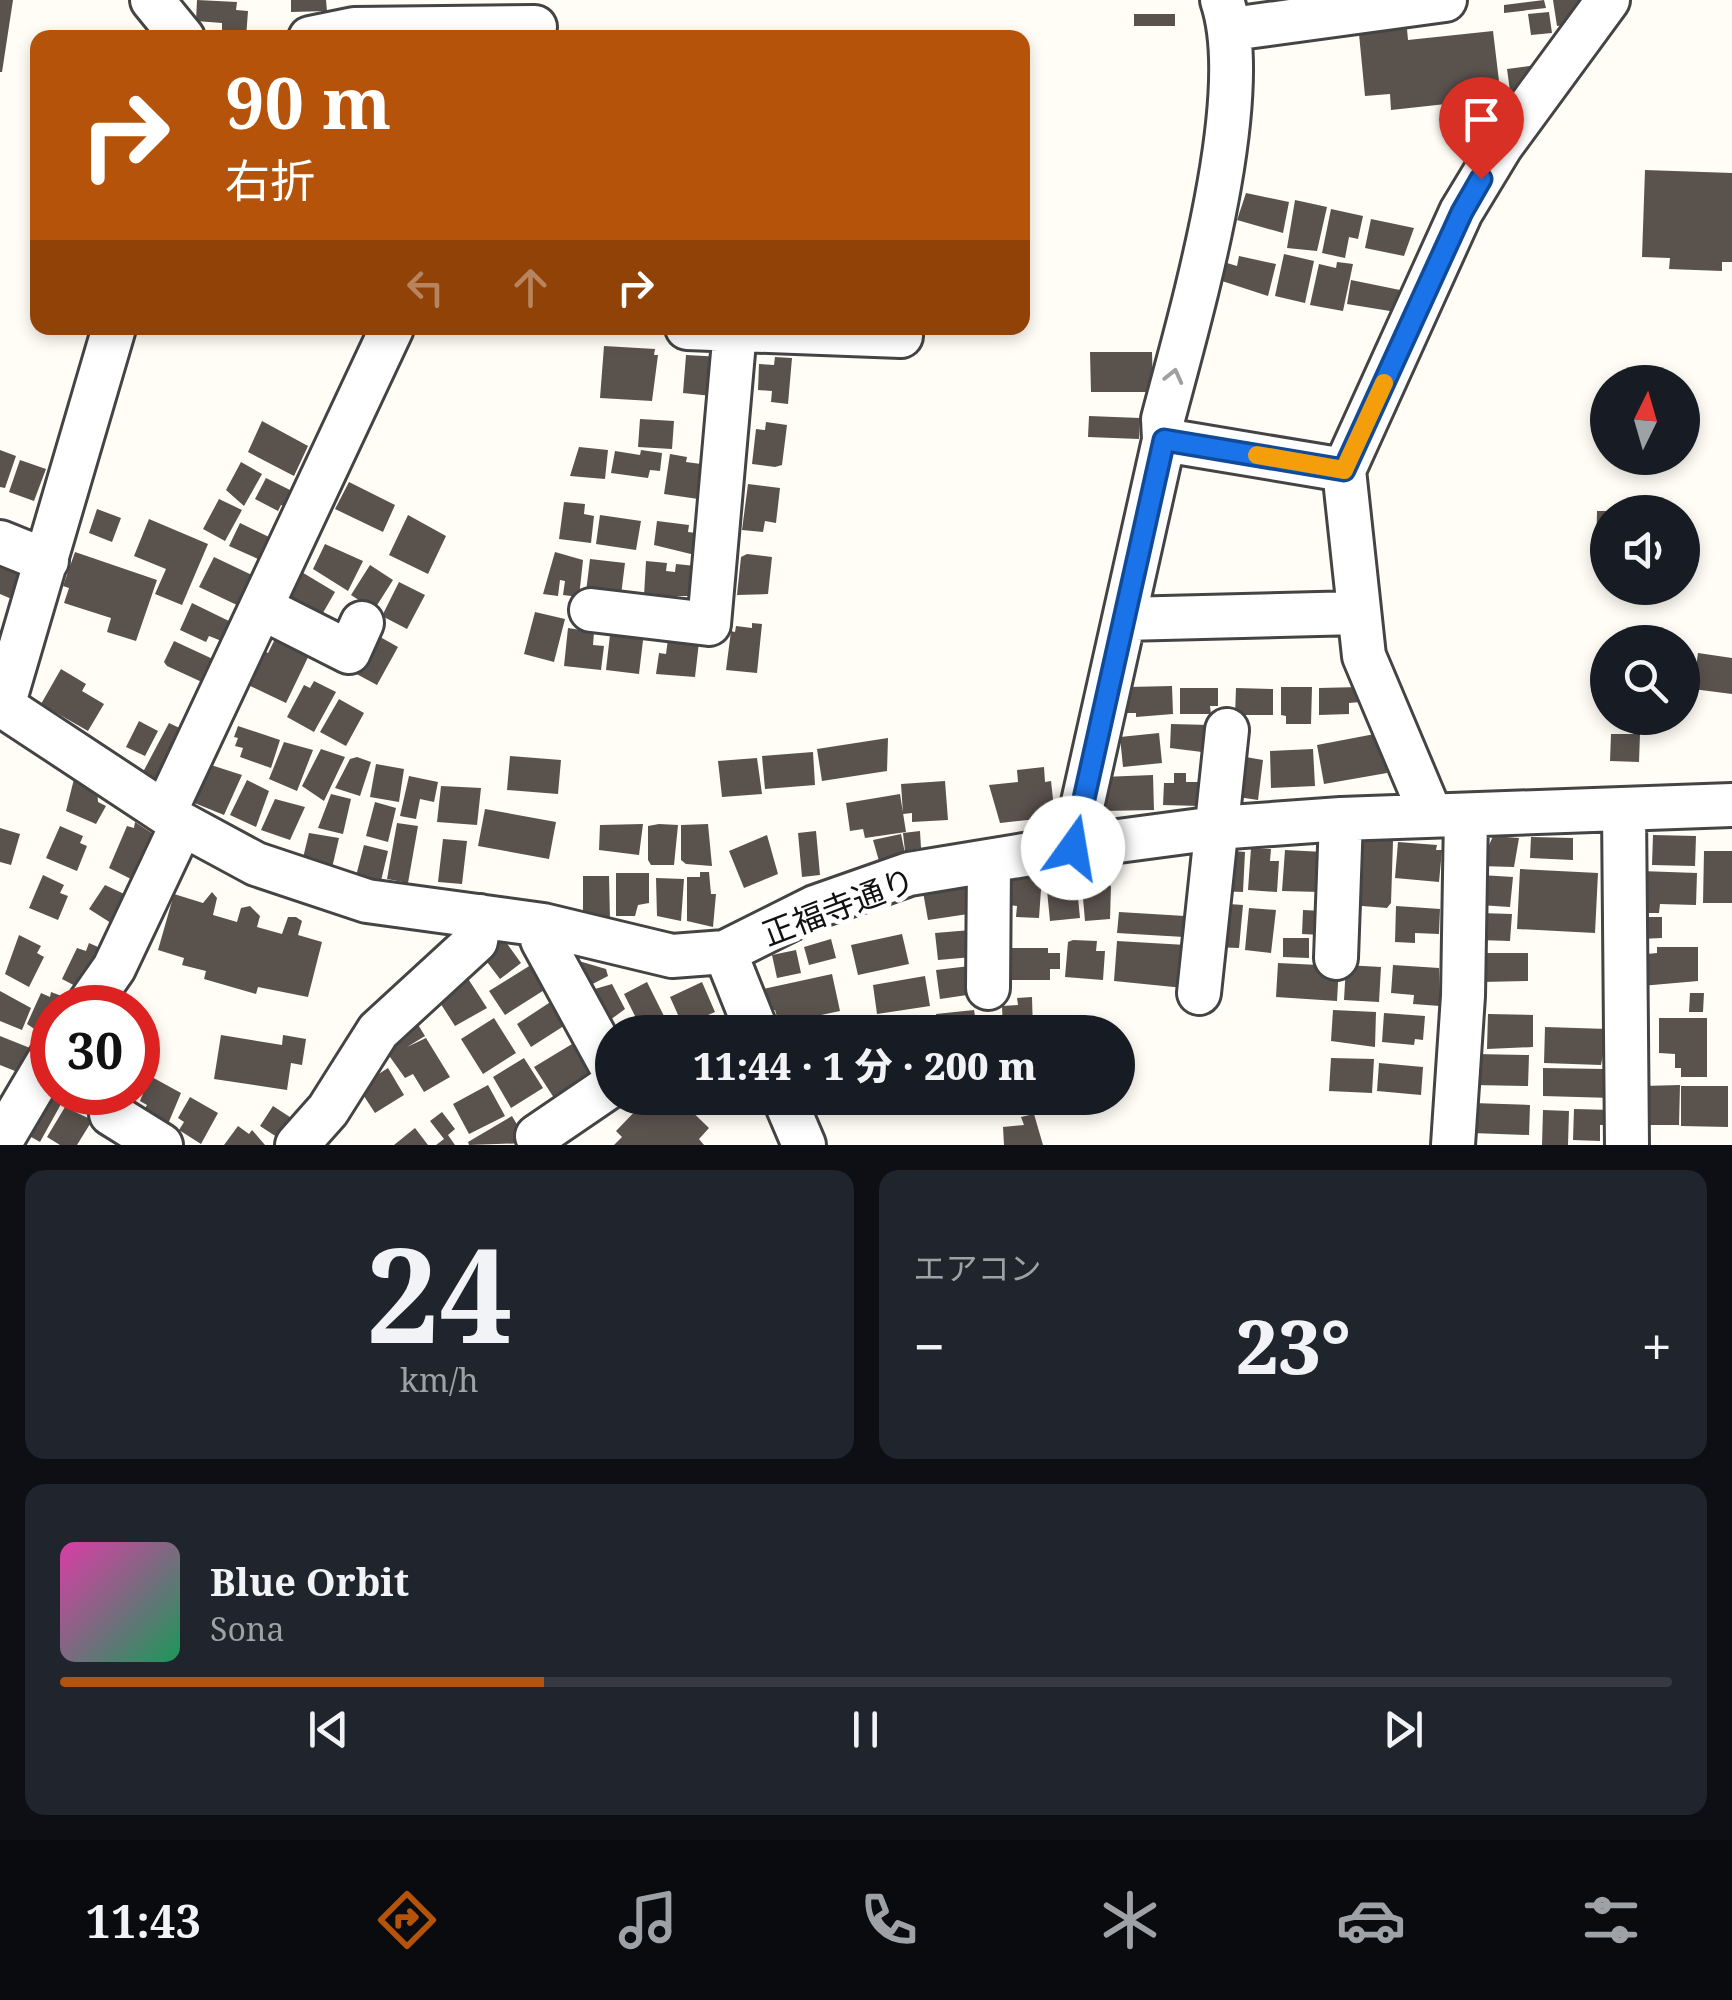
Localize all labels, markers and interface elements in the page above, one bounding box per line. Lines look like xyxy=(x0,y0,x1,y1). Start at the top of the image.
text: 90 m xyxy=(225,54,391,150)
icon: right xyxy=(60,70,190,200)
pin xyxy=(1439,77,1524,180)
icon: arrive xyxy=(1454,92,1509,147)
text: 右折 xyxy=(225,149,315,210)
icon: left xyxy=(398,260,453,315)
icon: ahead xyxy=(503,260,558,315)
icon: right xyxy=(608,260,663,315)
north arrow xyxy=(1590,365,1700,475)
map controls xyxy=(1590,365,1700,735)
one-way arrow xyxy=(1163,368,1184,385)
button: sound xyxy=(1590,495,1700,605)
button: search xyxy=(1590,625,1700,735)
position arrow xyxy=(1021,796,1125,900)
street label: 正福寺通り xyxy=(756,857,920,955)
speed limit sign: 30 xyxy=(30,985,160,1115)
text: 11:44 · 1 分 · 200 m xyxy=(693,1039,1037,1091)
text: 24 xyxy=(366,1204,513,1381)
text: エアコン xyxy=(914,1246,1042,1289)
text: 23° xyxy=(1236,1294,1351,1396)
text: − xyxy=(914,1308,945,1383)
text: + xyxy=(1641,1308,1672,1383)
text: km/h xyxy=(400,1358,479,1401)
text: Blue Orbit xyxy=(210,1555,409,1607)
text: Sona xyxy=(210,1607,285,1650)
icon: previous xyxy=(301,1702,356,1757)
icon: pause xyxy=(838,1702,893,1757)
icon: next xyxy=(1376,1702,1431,1757)
icon: directions xyxy=(372,1885,442,1955)
icon: music xyxy=(613,1885,683,1955)
icon: phone xyxy=(854,1885,924,1955)
icon: climate xyxy=(1095,1885,1165,1955)
icon: car xyxy=(1336,1885,1406,1955)
icon: filters xyxy=(1576,1885,1646,1955)
text: 11:43 xyxy=(85,1890,201,1951)

